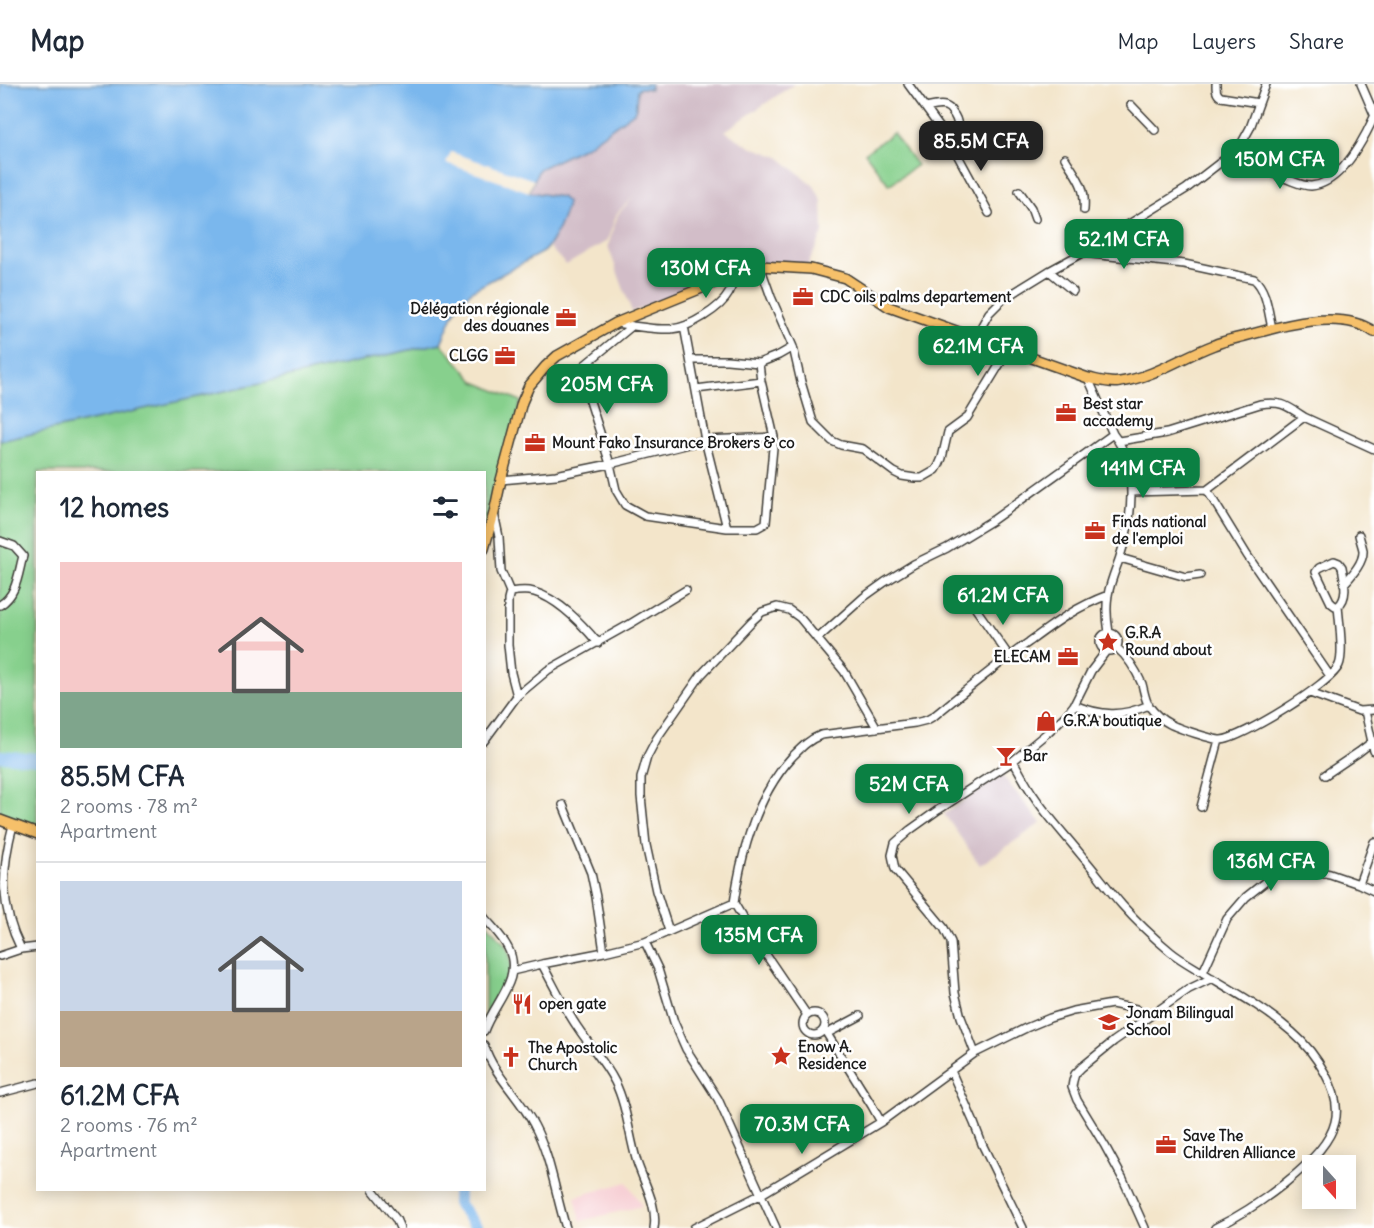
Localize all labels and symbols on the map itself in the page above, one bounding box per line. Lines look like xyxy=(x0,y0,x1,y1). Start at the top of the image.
pin: 85.5M CFA xyxy=(912,121,1050,172)
pin: 150M CFA xyxy=(1218,139,1342,190)
pin: 52.1M CFA xyxy=(1055,219,1193,270)
pin: 130M CFA xyxy=(644,248,768,299)
office icon: CDC oils palms departement xyxy=(791,285,815,309)
place label: CDC oils palms departement xyxy=(820,287,1012,307)
place label: Délégation régionale des douanes xyxy=(410,299,549,335)
office icon: Délégation régionale des douanes xyxy=(554,306,578,330)
pin: 62.1M CFA xyxy=(909,326,1047,377)
office icon: CLGG xyxy=(493,344,517,368)
place label: CLGG xyxy=(449,346,488,365)
pin: 205M CFA xyxy=(545,364,669,415)
place label: Best star accademy xyxy=(1083,394,1153,431)
office icon: Best star accademy xyxy=(1054,401,1078,425)
office icon: Mount Fako Insurance Brokers & co xyxy=(523,431,547,455)
place label: Mount Fako Insurance Brokers & co xyxy=(552,433,795,452)
pin: 141M CFA xyxy=(1081,448,1205,499)
place label: Finds national de l'emploi xyxy=(1112,512,1206,549)
office icon: Finds national de l'emploi xyxy=(1083,519,1107,543)
pin: 61.2M CFA xyxy=(934,575,1072,626)
place label: G.R.A Round about xyxy=(1125,623,1213,659)
place icon: G.R.A Round about xyxy=(1096,630,1120,654)
office icon: ELECAM xyxy=(1056,645,1080,669)
place label: ELECAM xyxy=(994,647,1051,666)
shop icon: G.R.A boutique xyxy=(1034,709,1058,733)
place label: G.R.A boutique xyxy=(1063,711,1162,731)
bar icon: Bar xyxy=(994,744,1018,768)
place label: Bar xyxy=(1023,746,1048,765)
pin: 52M CFA xyxy=(854,764,964,815)
pin: 136M CFA xyxy=(1209,841,1333,892)
pin: 135M CFA xyxy=(697,915,821,966)
restaurant icon: open gate xyxy=(510,992,534,1016)
place label: open gate xyxy=(539,994,606,1014)
place label: Jonam Bilingual School xyxy=(1126,1003,1234,1039)
school or university icon: Jonam Bilingual School xyxy=(1097,1010,1121,1034)
place label: Enow A. Residence xyxy=(798,1037,866,1073)
place label: The Apostolic Church xyxy=(528,1038,618,1074)
place icon: Enow A. Residence xyxy=(769,1044,793,1068)
church icon: The Apostolic Church xyxy=(499,1045,523,1069)
pin: 70.3M CFA xyxy=(733,1104,871,1155)
place label: Save The Children Alliance xyxy=(1183,1126,1296,1162)
office icon: Save The Children Alliance xyxy=(1154,1133,1178,1157)
north arrow xyxy=(1302,1155,1356,1209)

